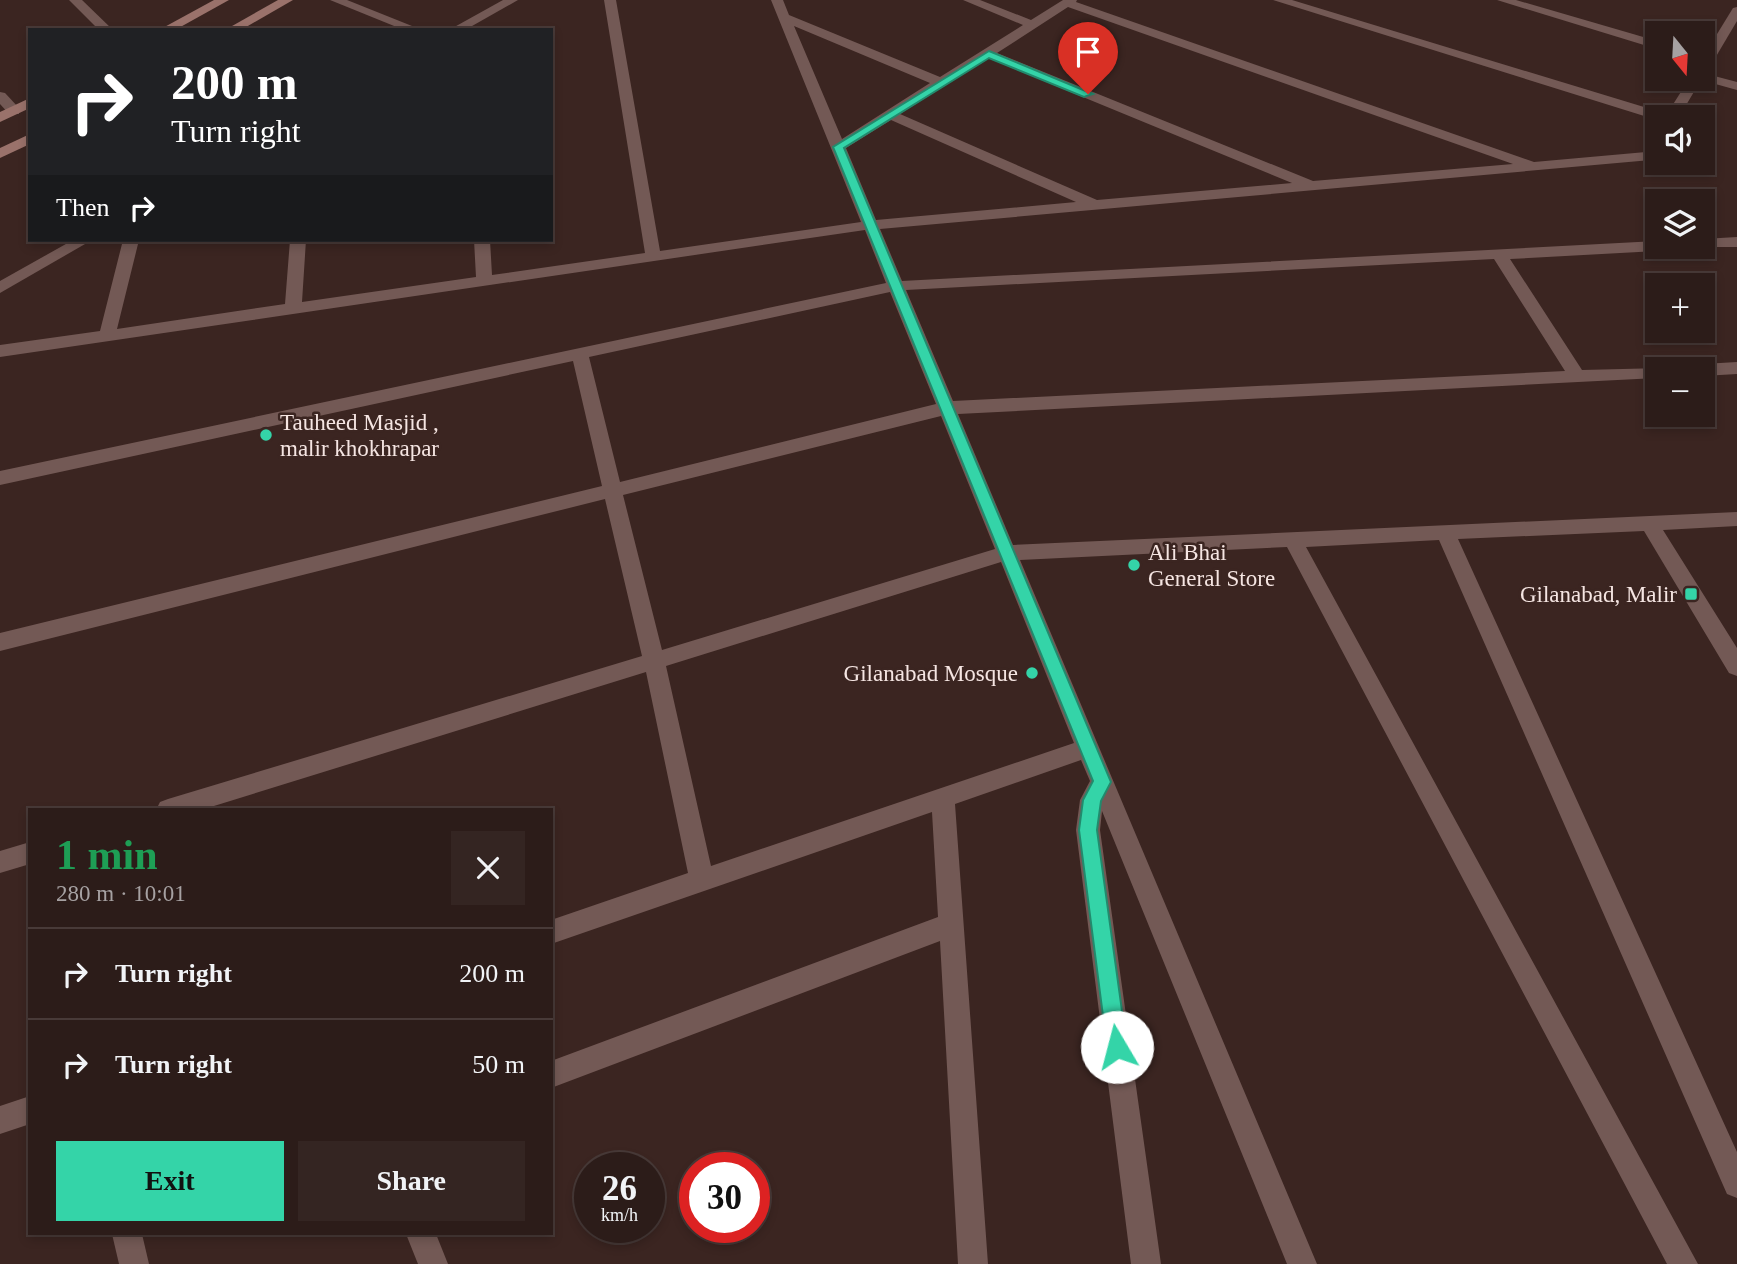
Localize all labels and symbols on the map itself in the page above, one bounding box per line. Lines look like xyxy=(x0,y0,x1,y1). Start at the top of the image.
north arrow xyxy=(1645,21,1715,91)
pin xyxy=(1058,22,1118,94)
place label: Tauheed Masjid , malir khokhrapar xyxy=(280,410,439,461)
marker: Tauheed Masjid , malir khokhrapar xyxy=(258,427,274,443)
place label: Ali Bhai General Store xyxy=(1148,540,1275,591)
marker: Ali Bhai General Store xyxy=(1126,557,1142,573)
place label: Gilanabad, Malir xyxy=(1520,582,1677,607)
marker: Gilanabad, Malir xyxy=(1683,586,1699,602)
place label: Gilanabad Mosque xyxy=(844,661,1018,686)
marker: Gilanabad Mosque xyxy=(1024,665,1040,681)
position arrow xyxy=(1080,1010,1154,1084)
speed limit sign: 30 xyxy=(679,1152,770,1243)

